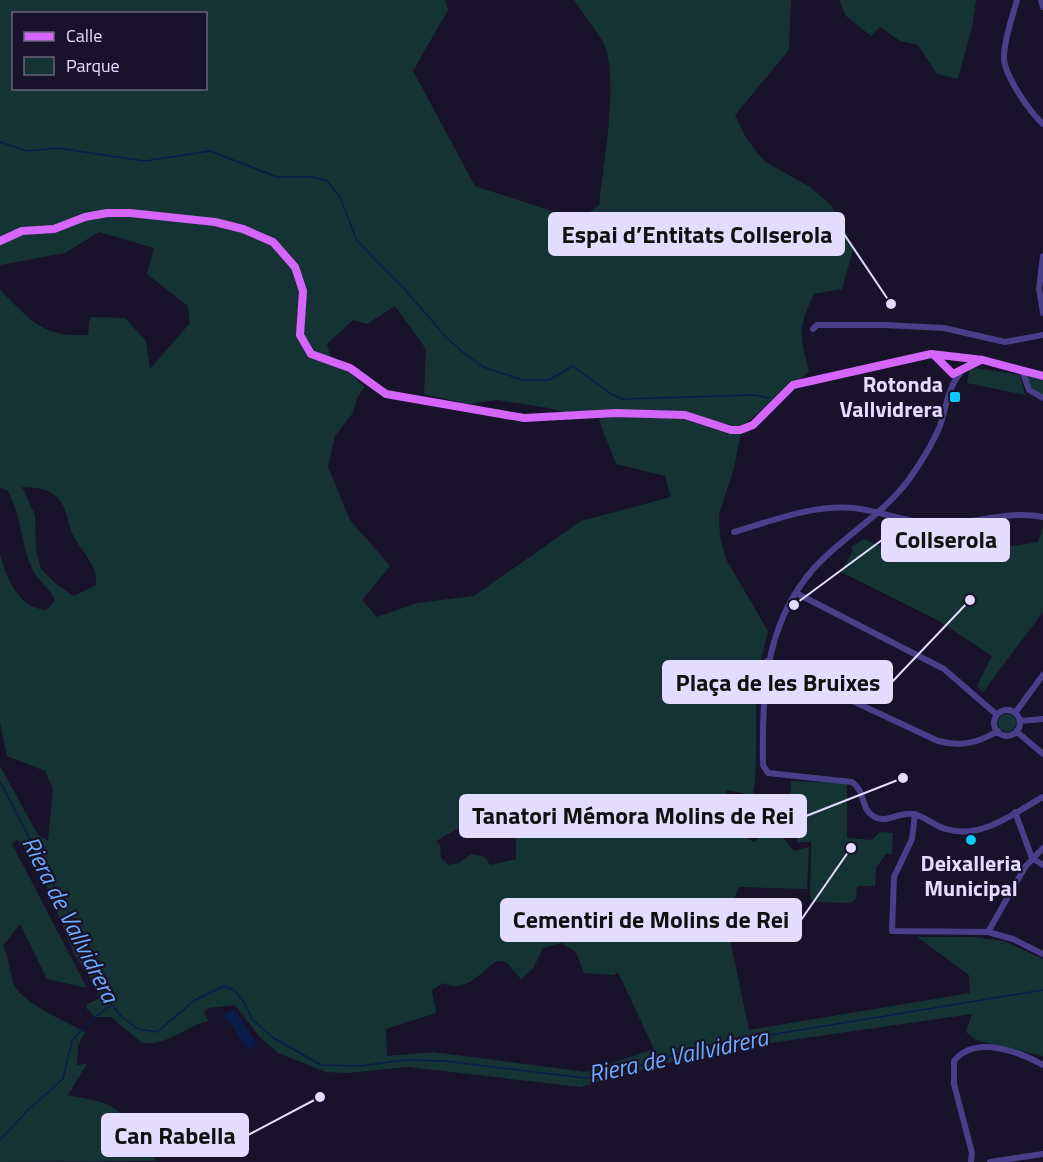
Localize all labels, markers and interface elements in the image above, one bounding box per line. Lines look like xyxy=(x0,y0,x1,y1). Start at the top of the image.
legend xyxy=(12,12,207,90)
text: Calle xyxy=(66,22,102,49)
text: Parque xyxy=(66,52,120,79)
callout: Espai d’Entitats Collserola xyxy=(549,213,844,255)
text: Espai d’Entitats Collserola xyxy=(561,216,833,252)
place label: Rotonda Vallvidrera xyxy=(840,367,943,426)
marker: Rotonda Vallvidrera xyxy=(948,390,962,404)
callout: Collserola xyxy=(882,519,1009,561)
text: Collserola xyxy=(895,521,997,557)
callout: Plaça de les Bruixes xyxy=(663,661,892,703)
text: Plaça de les Bruixes xyxy=(676,664,880,700)
callout: Tanatori Mémora Molins de Rei xyxy=(460,795,806,837)
text: Tanatori Mémora Molins de Rei xyxy=(472,797,794,833)
water label: Riera de Vallvidrera xyxy=(14,829,129,1010)
marker: Deixalleria Municipal xyxy=(964,833,978,847)
place label: Deixalleria Municipal xyxy=(921,846,1021,905)
callout: Cementiri de Molins de Rei xyxy=(501,899,801,941)
text: Cementiri de Molins de Rei xyxy=(513,901,789,937)
water label: Riera de Vallvidrera xyxy=(585,1018,773,1092)
callout: Can Rabella xyxy=(102,1114,248,1156)
text: Can Rabella xyxy=(114,1117,236,1153)

